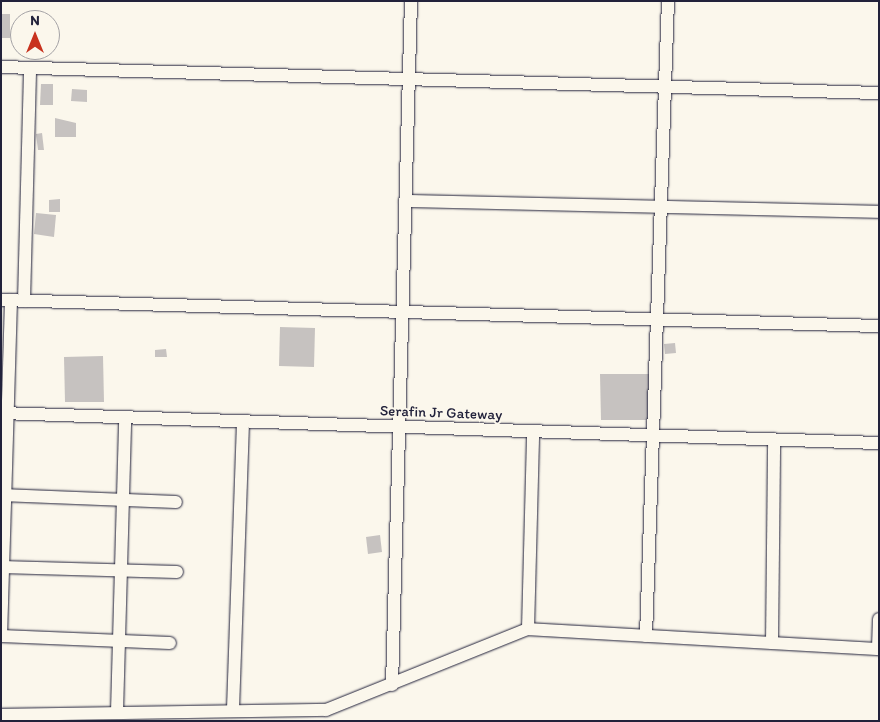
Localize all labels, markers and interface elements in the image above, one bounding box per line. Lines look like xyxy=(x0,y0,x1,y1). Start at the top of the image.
north arrow xyxy=(10,10,60,60)
text: N xyxy=(30,12,40,29)
street label: Serafin Jr Gateway xyxy=(380,402,502,424)

